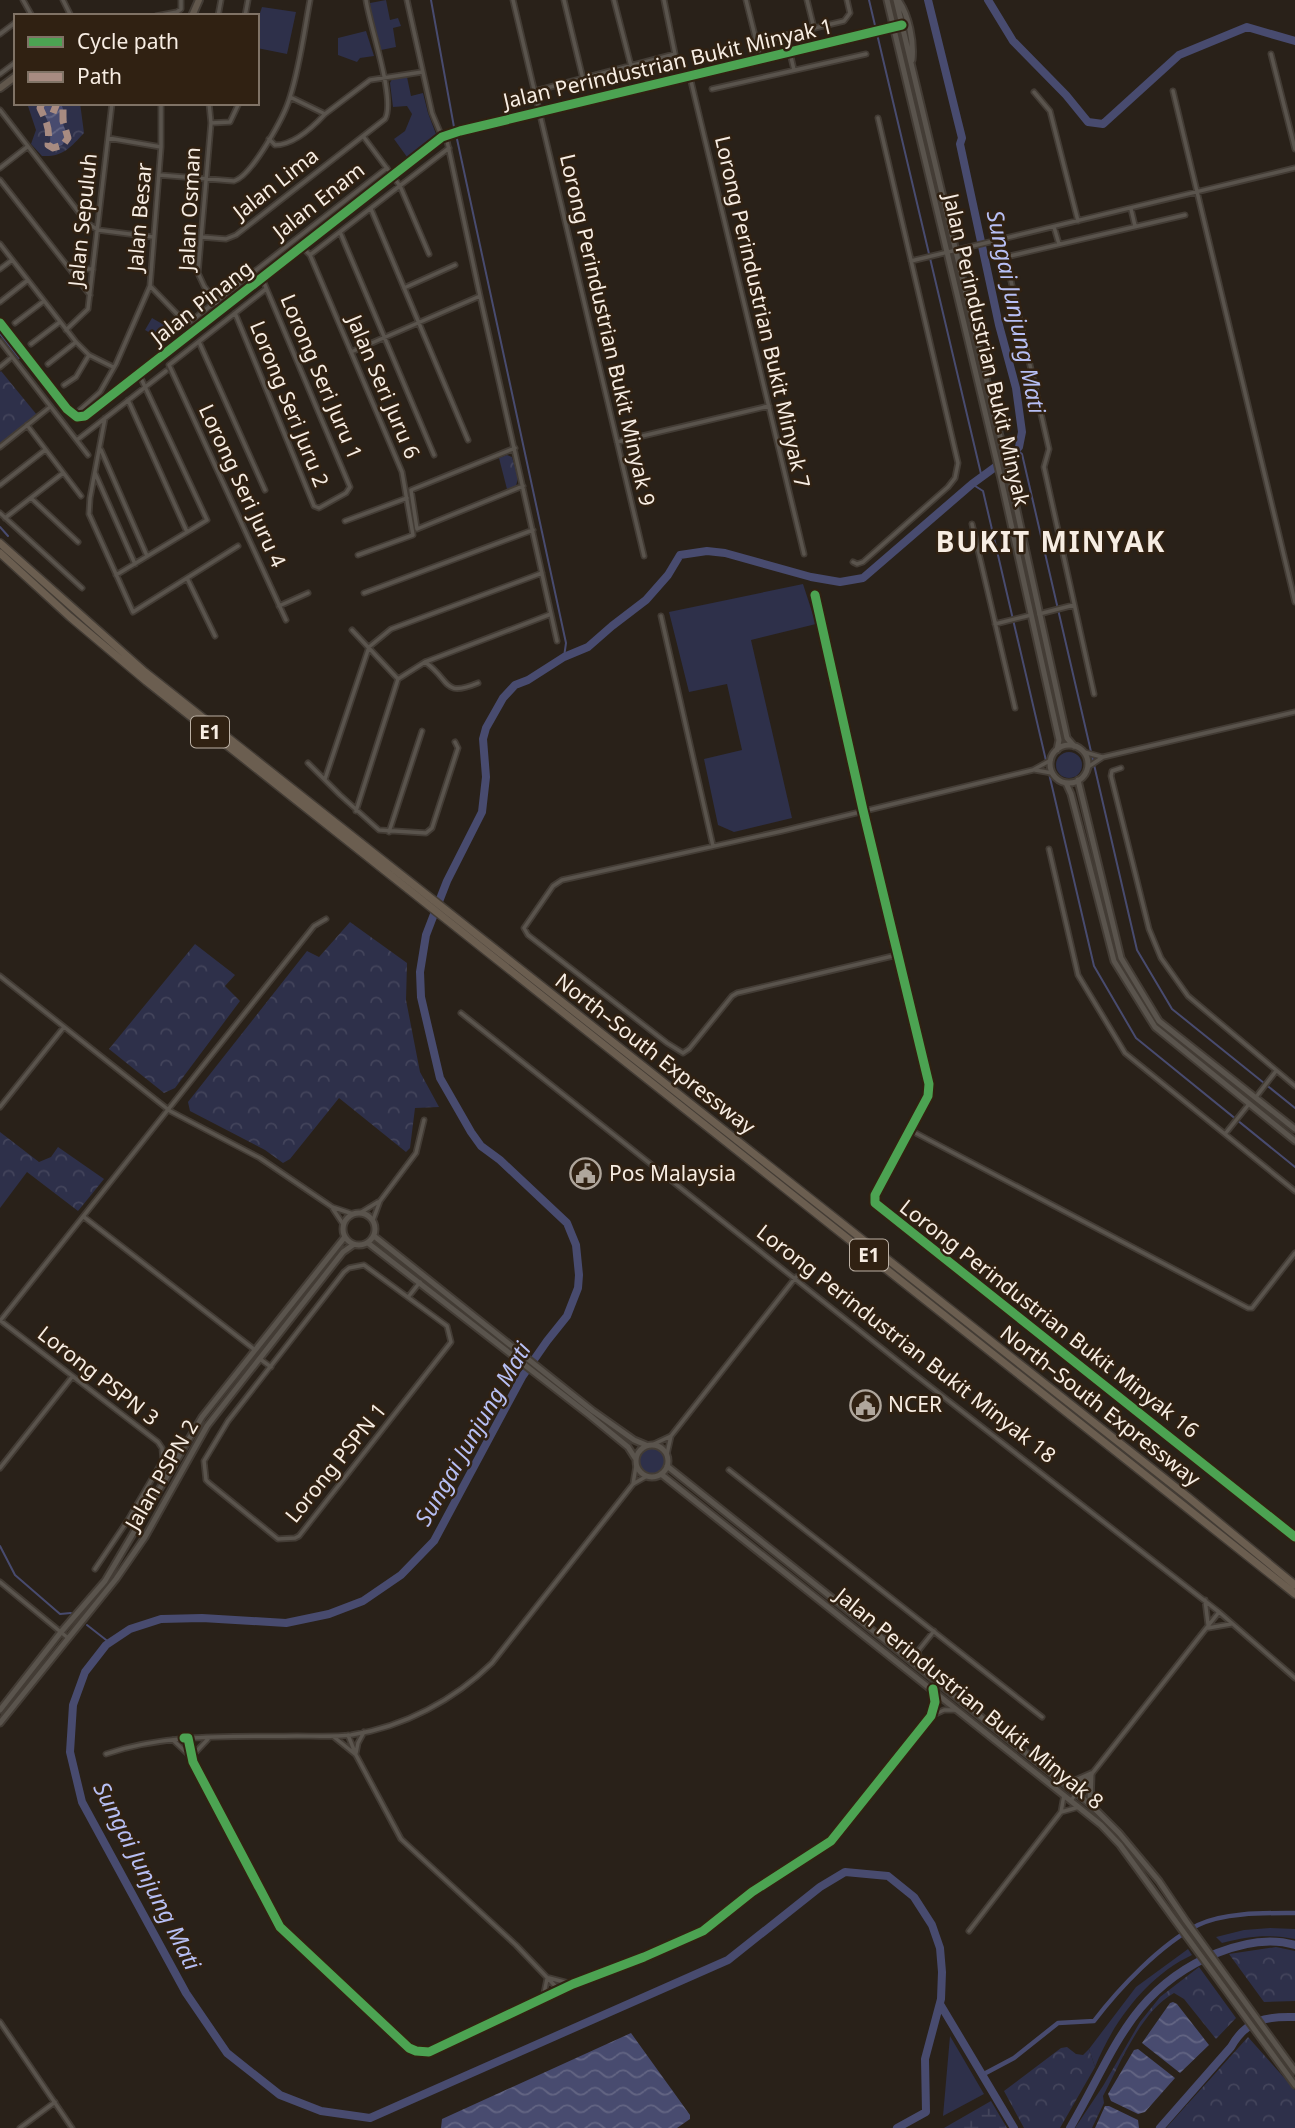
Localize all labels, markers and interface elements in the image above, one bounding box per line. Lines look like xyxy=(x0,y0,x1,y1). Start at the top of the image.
street label: Jalan Perindustrian Bukit Minyak 1 xyxy=(498,11,835,115)
legend xyxy=(14,14,259,105)
text: Cycle path xyxy=(77,27,179,55)
text: Path xyxy=(77,62,122,90)
street label: Lorong Perindustrian Bukit Minyak 7 xyxy=(709,133,817,491)
street label: Jalan Lima xyxy=(225,141,324,227)
street label: Jalan Osman xyxy=(172,146,206,274)
street label: Lorong Perindustrian Bukit Minyak 9 xyxy=(554,151,662,509)
street label: Jalan Sepuluh xyxy=(61,152,103,290)
street label: Jalan Enam xyxy=(265,156,370,246)
street label: Jalan Besar xyxy=(120,161,158,275)
street label: Jalan Perindustrian Bukit Minyak xyxy=(937,189,1037,510)
water label: Sungai Junjung Mati xyxy=(980,207,1054,418)
street label: Jalan Pinang xyxy=(143,254,258,352)
street label: Lorong Seri Juru 1 xyxy=(274,290,369,463)
street label: Jalan Seri Juru 6 xyxy=(340,308,427,463)
street label: Lorong Seri Juru 2 xyxy=(244,316,336,491)
street label: Lorong Seri Juru 4 xyxy=(193,400,293,572)
district label: BUKIT MINYAK xyxy=(936,522,1166,560)
road number: E1 xyxy=(191,716,229,748)
street label: North–South Expressway xyxy=(550,966,762,1140)
public building icon: Pos Malaysia xyxy=(569,1157,603,1191)
place label: Pos Malaysia xyxy=(609,1159,736,1187)
street label: Lorong Perindustrian Bukit Minyak 16 xyxy=(894,1193,1205,1444)
street label: Lorong Perindustrian Bukit Minyak 18 xyxy=(751,1218,1062,1469)
road number: E1 xyxy=(850,1240,888,1270)
street label: North–South Expressway xyxy=(995,1318,1207,1492)
street label: Lorong PSPN 3 xyxy=(32,1319,165,1431)
water label: Sungai Junjung Mati xyxy=(406,1335,538,1531)
public building icon: NCER xyxy=(848,1388,882,1422)
place label: NCER xyxy=(888,1390,942,1418)
street label: Lorong PSPN 1 xyxy=(278,1397,392,1528)
street label: Jalan PSPN 2 xyxy=(117,1414,204,1537)
street label: Jalan Perindustrian Bukit Minyak 8 xyxy=(828,1580,1110,1815)
water label: Sungai Junjung Mati xyxy=(87,1776,210,1976)

